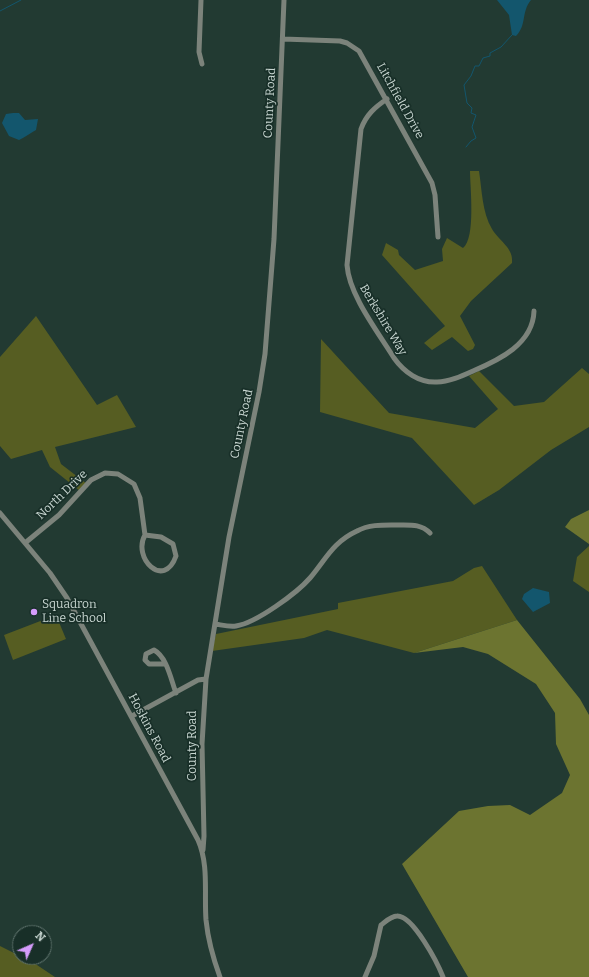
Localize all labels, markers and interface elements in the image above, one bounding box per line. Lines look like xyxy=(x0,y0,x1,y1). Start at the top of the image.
street label: Litchfield Drive xyxy=(373,61,427,141)
street label: County Road xyxy=(261,67,279,139)
street label: Berkshire Way xyxy=(356,282,410,358)
street label: County Road xyxy=(228,388,256,460)
street label: North Drive xyxy=(34,467,90,523)
place label: Squadron Line School xyxy=(42,598,106,626)
marker: Squadron Line School xyxy=(29,607,39,617)
street label: Hoskins Road xyxy=(125,691,173,765)
street label: County Road xyxy=(186,711,200,781)
north arrow xyxy=(12,925,52,965)
text: N xyxy=(33,929,48,944)

